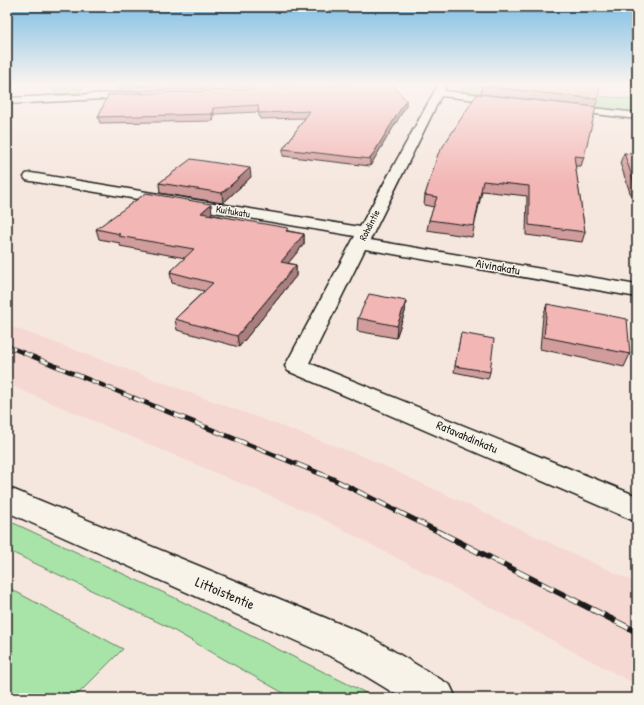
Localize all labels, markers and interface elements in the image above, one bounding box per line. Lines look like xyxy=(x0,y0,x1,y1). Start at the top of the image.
street label: Kuitukatu xyxy=(215,202,251,221)
street label: Rohdintie xyxy=(356,208,383,243)
street label: Aivinakatu xyxy=(475,254,522,279)
street label: Ratavahdinkatu xyxy=(434,416,501,457)
street label: Littoistentie xyxy=(193,572,258,614)

